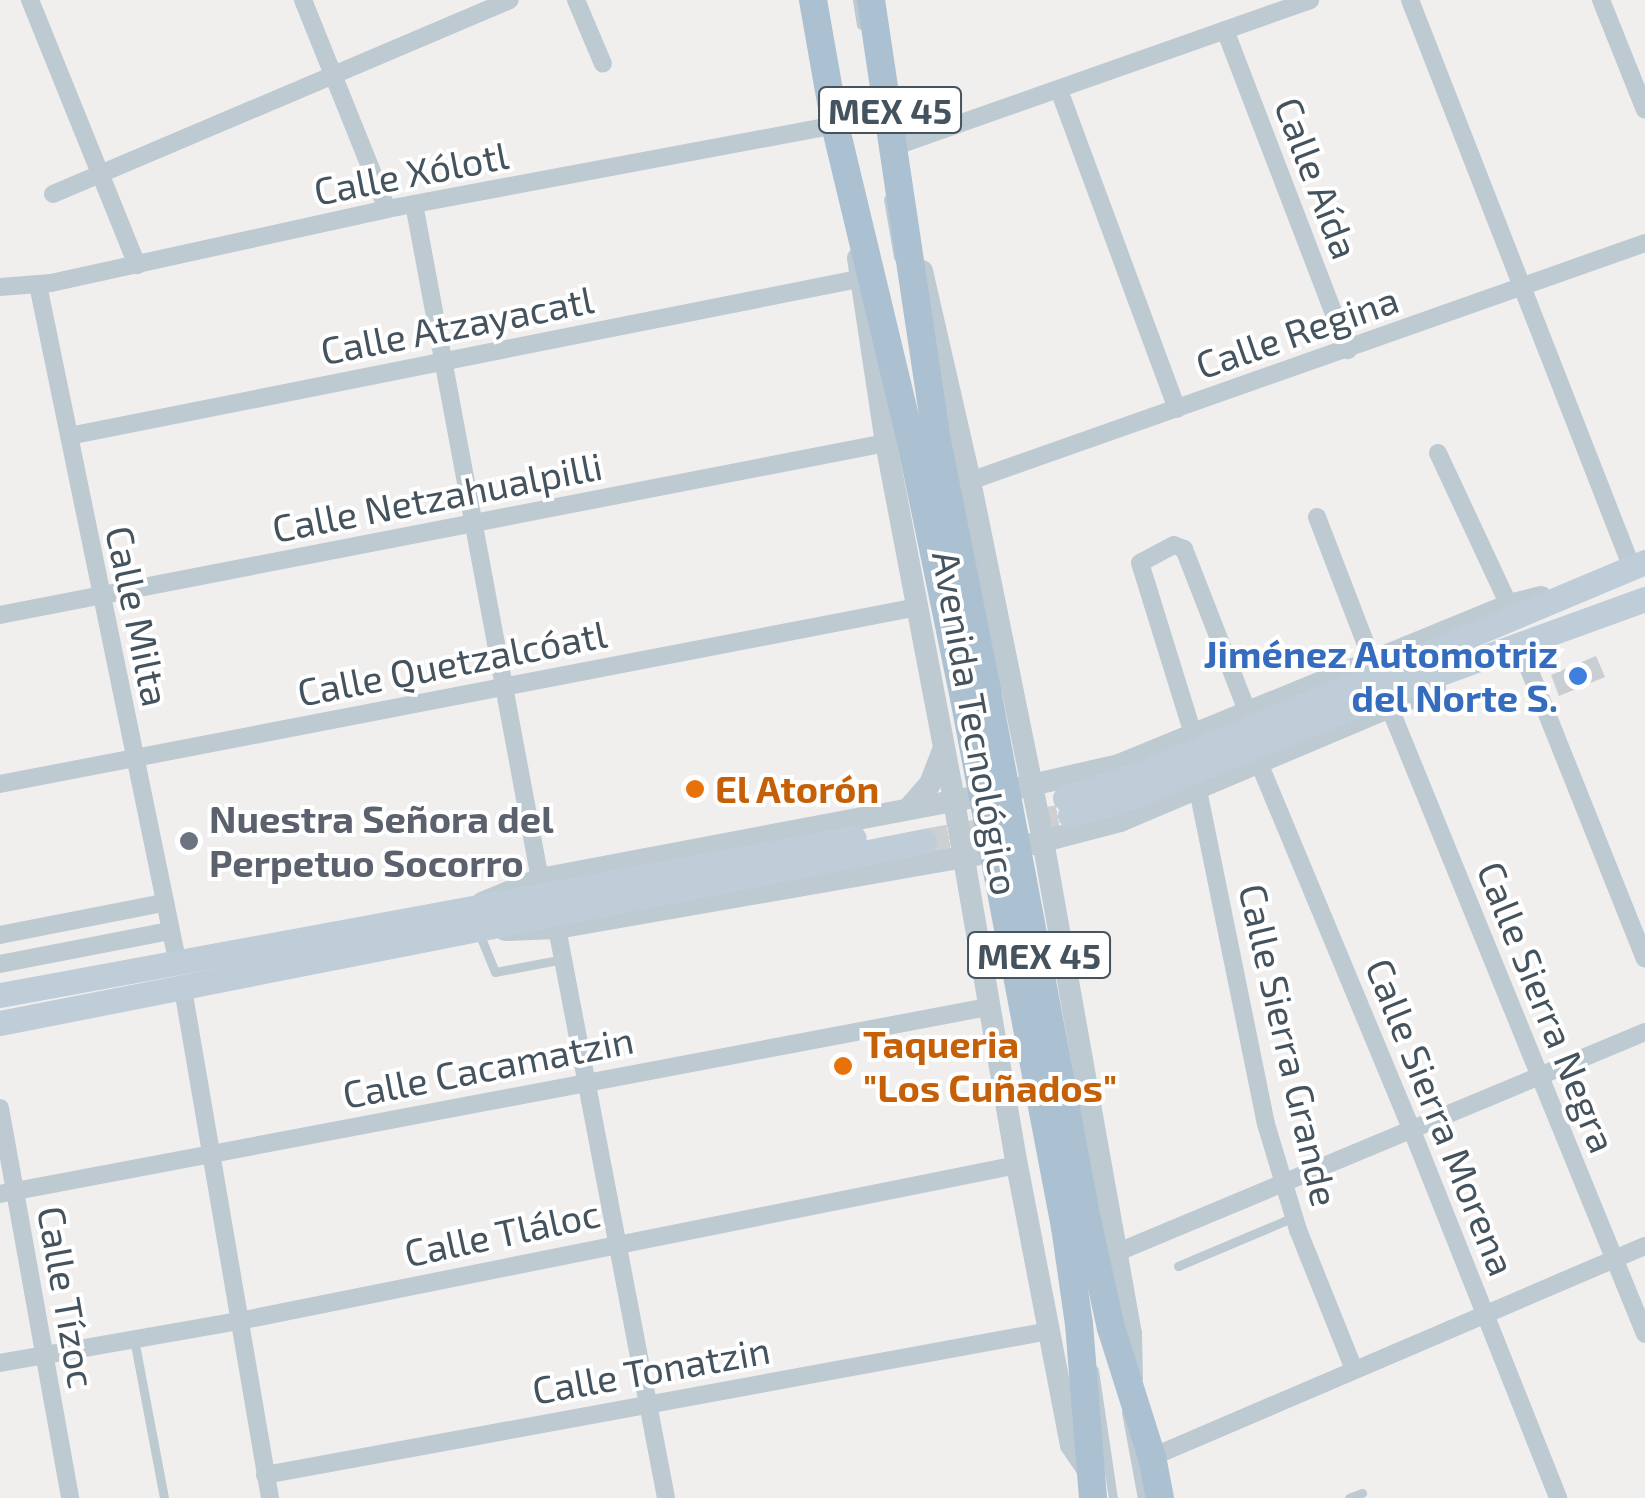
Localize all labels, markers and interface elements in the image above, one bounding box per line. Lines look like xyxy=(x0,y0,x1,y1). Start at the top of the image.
road number: MEX 45 xyxy=(818,80,962,140)
street label: Calle Aída xyxy=(1265,91,1369,265)
street label: Calle Xólotl xyxy=(310,132,512,214)
street label: Calle Atzayacatl xyxy=(316,276,598,374)
street label: Calle Regina xyxy=(1190,276,1404,388)
street label: Calle Netzahualpilli xyxy=(268,443,606,551)
street label: Calle Milta xyxy=(97,522,179,710)
street label: Avenida Tecnológico xyxy=(923,547,1029,899)
street label: Calle Quetzalcóatl xyxy=(294,611,610,715)
place label: Jiménez Automotriz del Norte S. xyxy=(1203,631,1558,721)
marker: Jiménez Automotriz del Norte S. xyxy=(1567,665,1589,687)
place label: El Atorón xyxy=(715,766,881,812)
marker: El Atorón xyxy=(684,778,706,800)
place label: Nuestra Señora del Perpetuo Socorro xyxy=(209,796,554,886)
marker: Nuestra Señora del Perpetuo Socorro xyxy=(178,830,200,852)
street label: Calle Sierra Negra xyxy=(1468,855,1626,1159)
street label: Calle Sierra Grande xyxy=(1230,880,1348,1210)
road number: MEX 45 xyxy=(966,925,1112,985)
street label: Calle Sierra Morena xyxy=(1357,952,1525,1282)
street label: Calle Cacamatzin xyxy=(339,1016,637,1118)
place label: Taqueria "Los Cuñados" xyxy=(863,1021,1117,1110)
marker: Taqueria "Los Cuñados" xyxy=(832,1055,854,1077)
street label: Calle Tláloc xyxy=(400,1190,604,1276)
street label: Calle Tízoc xyxy=(29,1202,105,1392)
street label: Calle Tonatzin xyxy=(528,1327,774,1413)

